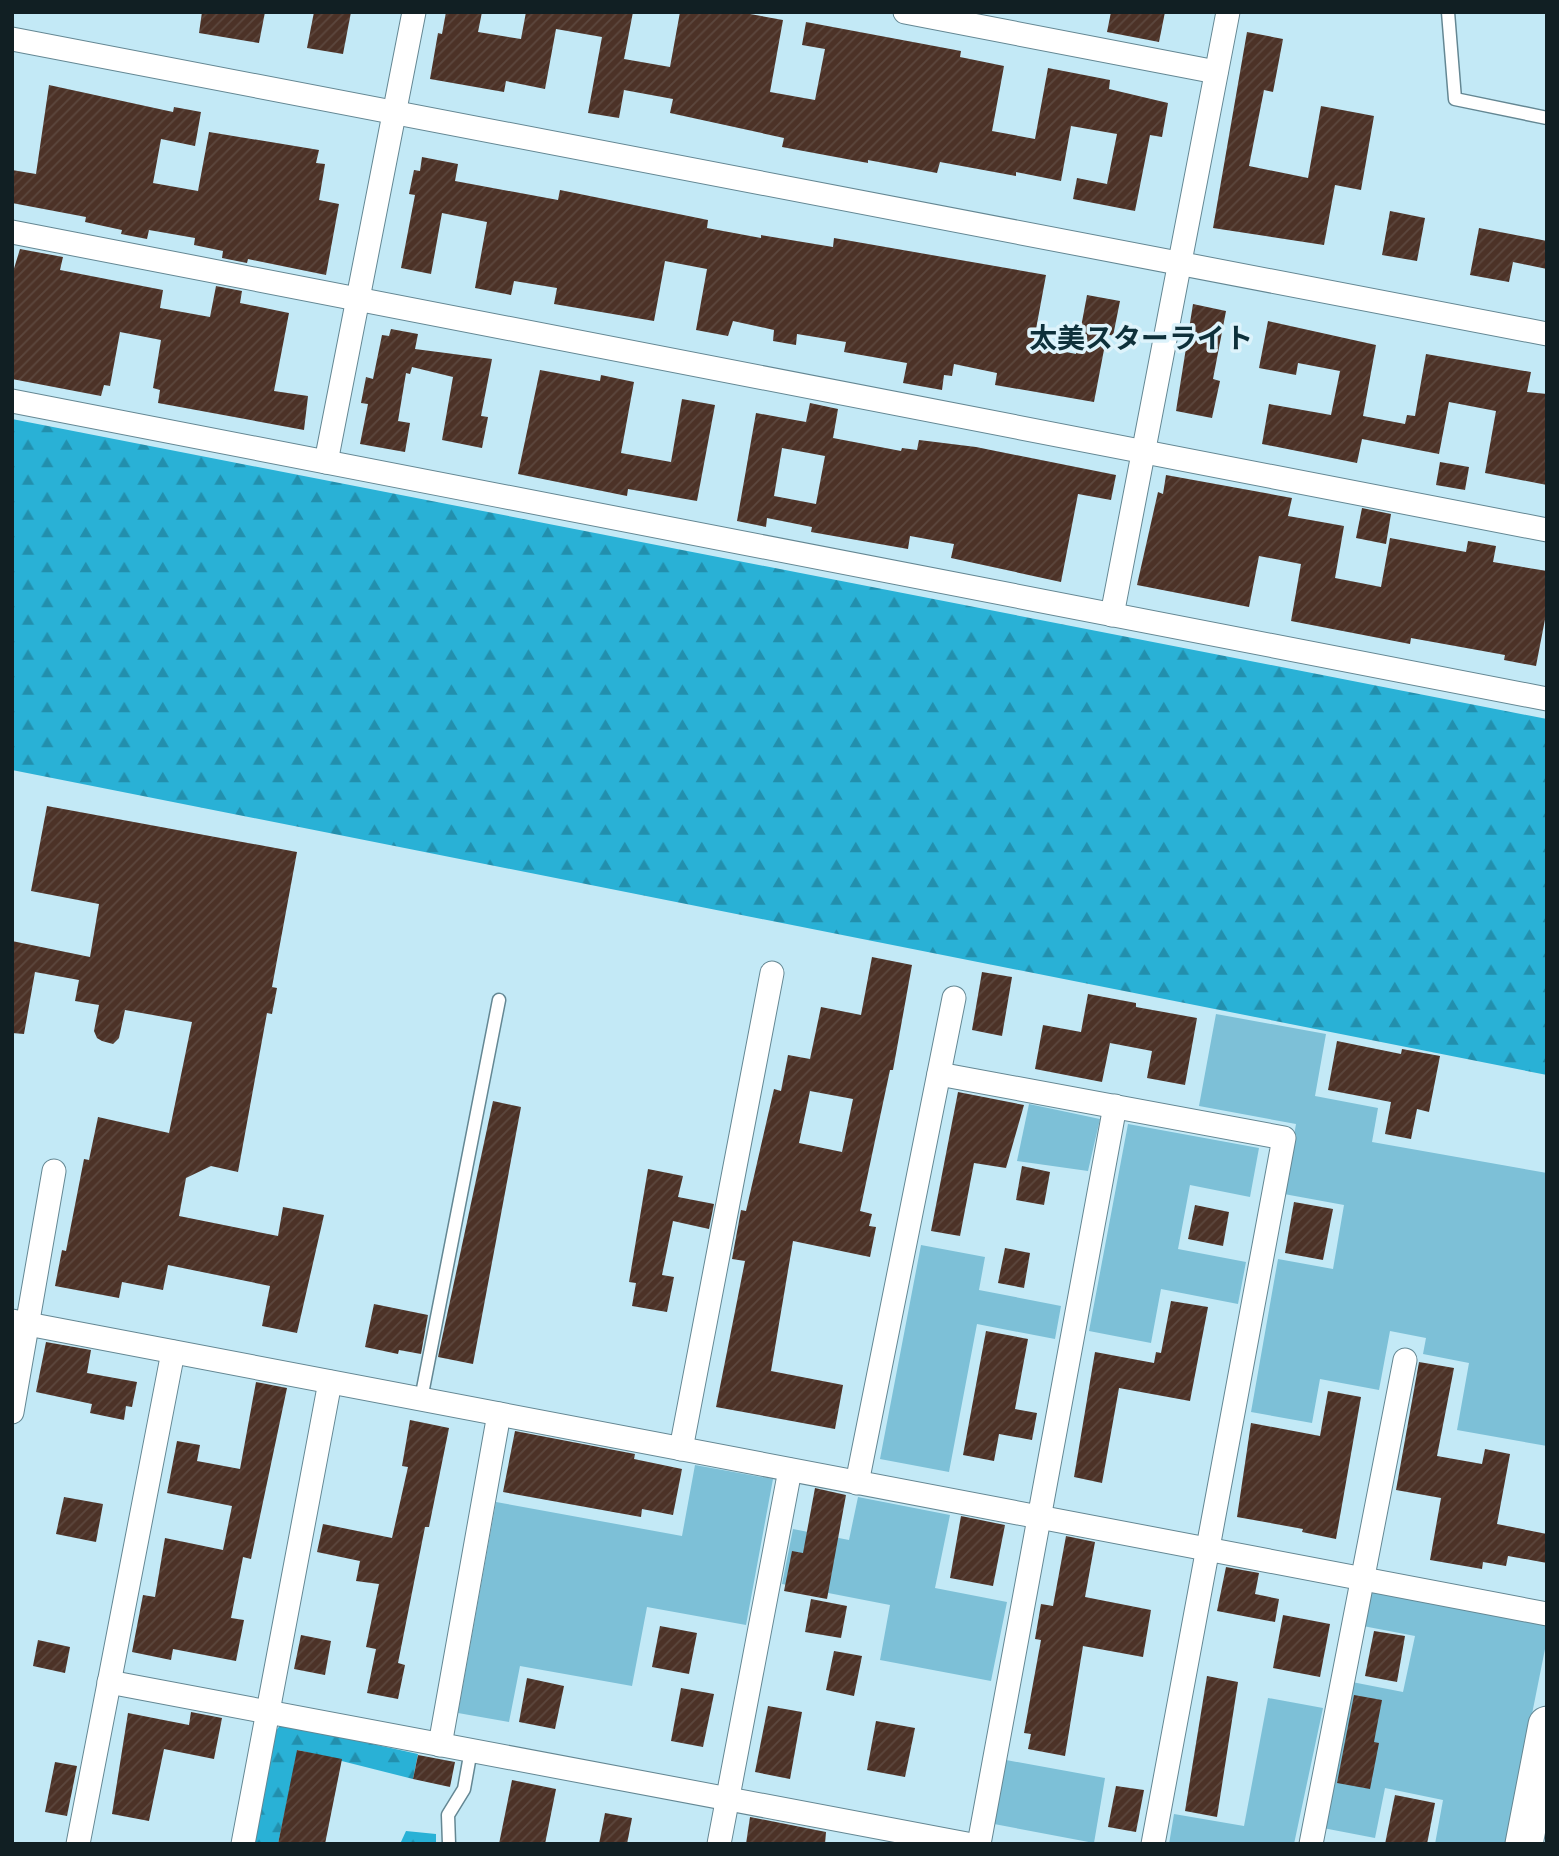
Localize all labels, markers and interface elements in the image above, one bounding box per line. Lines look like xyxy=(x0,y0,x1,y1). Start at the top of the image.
district label: 太美スターライト xyxy=(1029,324,1253,354)

